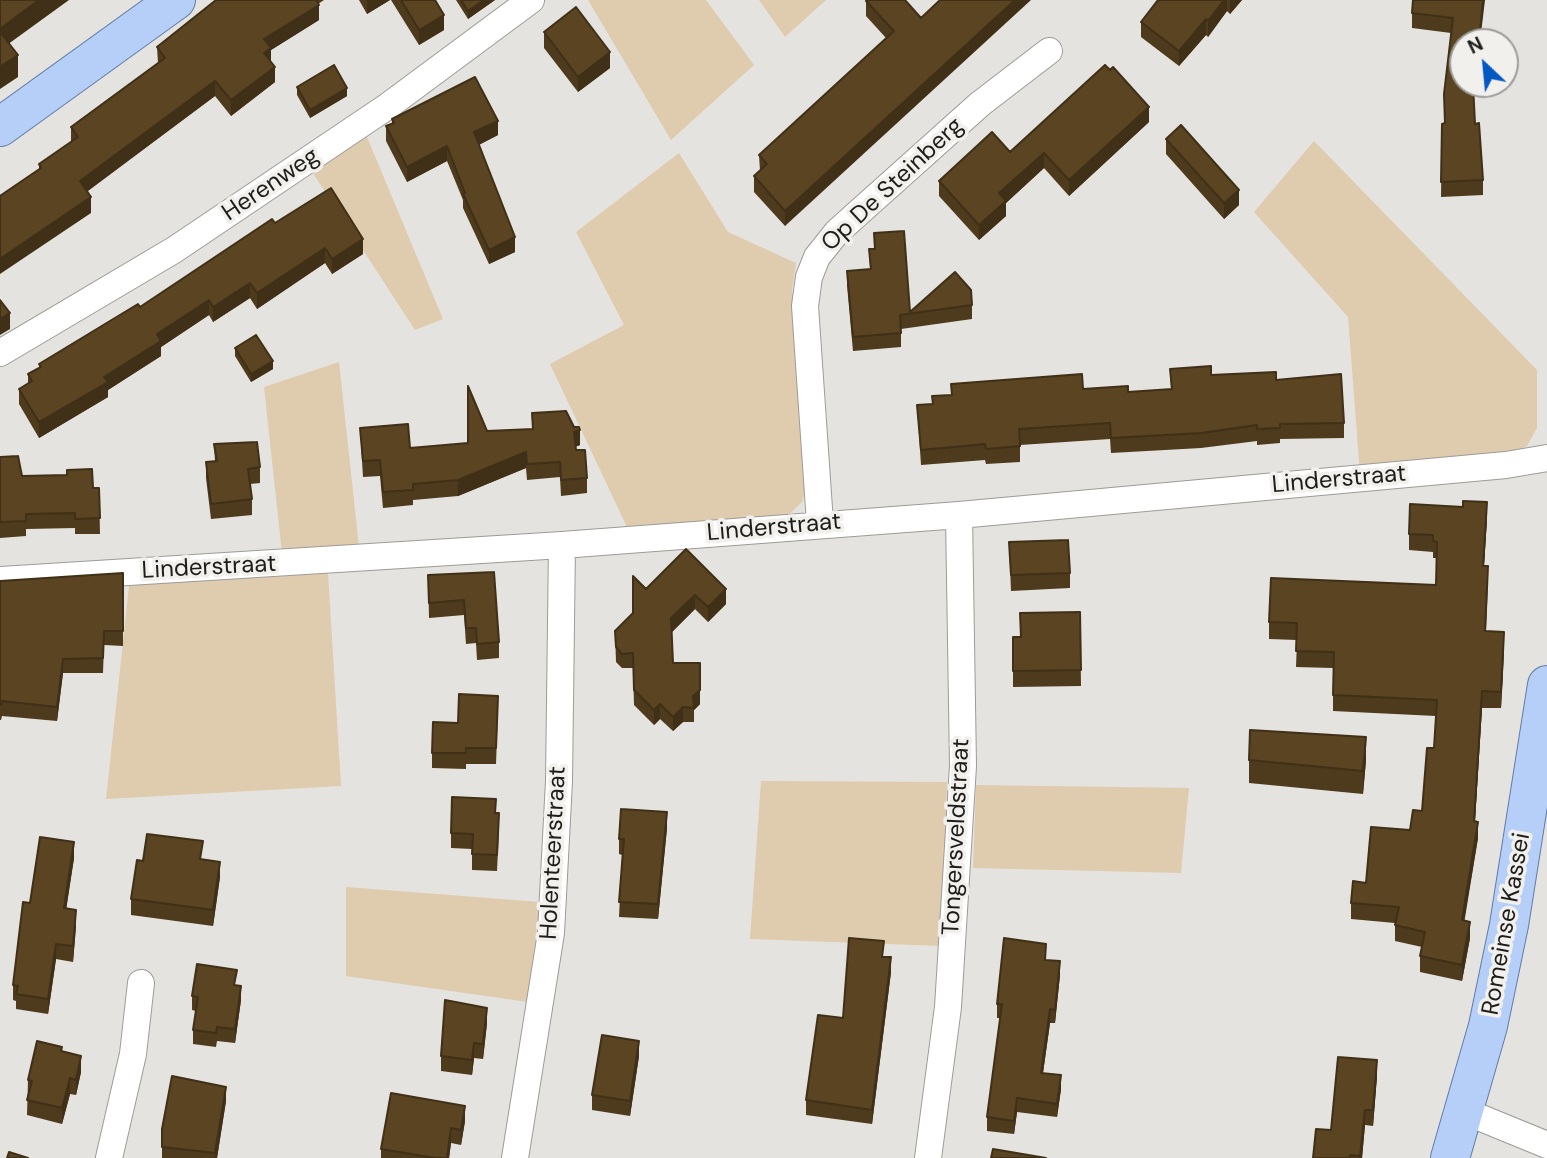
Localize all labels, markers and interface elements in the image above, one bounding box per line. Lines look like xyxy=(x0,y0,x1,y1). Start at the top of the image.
north arrow xyxy=(1449,28,1519,98)
text: N xyxy=(1464,31,1487,60)
street label: Op De Steinberg xyxy=(816,112,970,258)
street label: Herenweg xyxy=(217,142,325,228)
street label: Linderstraat xyxy=(1271,460,1407,500)
street label: Linderstraat xyxy=(706,508,842,548)
street label: Linderstraat xyxy=(141,550,277,586)
street label: Tongersveldstraat xyxy=(937,738,977,936)
street label: Holenteerstraat xyxy=(535,766,573,940)
street label: Romeinse Kassei xyxy=(1477,831,1537,1017)

